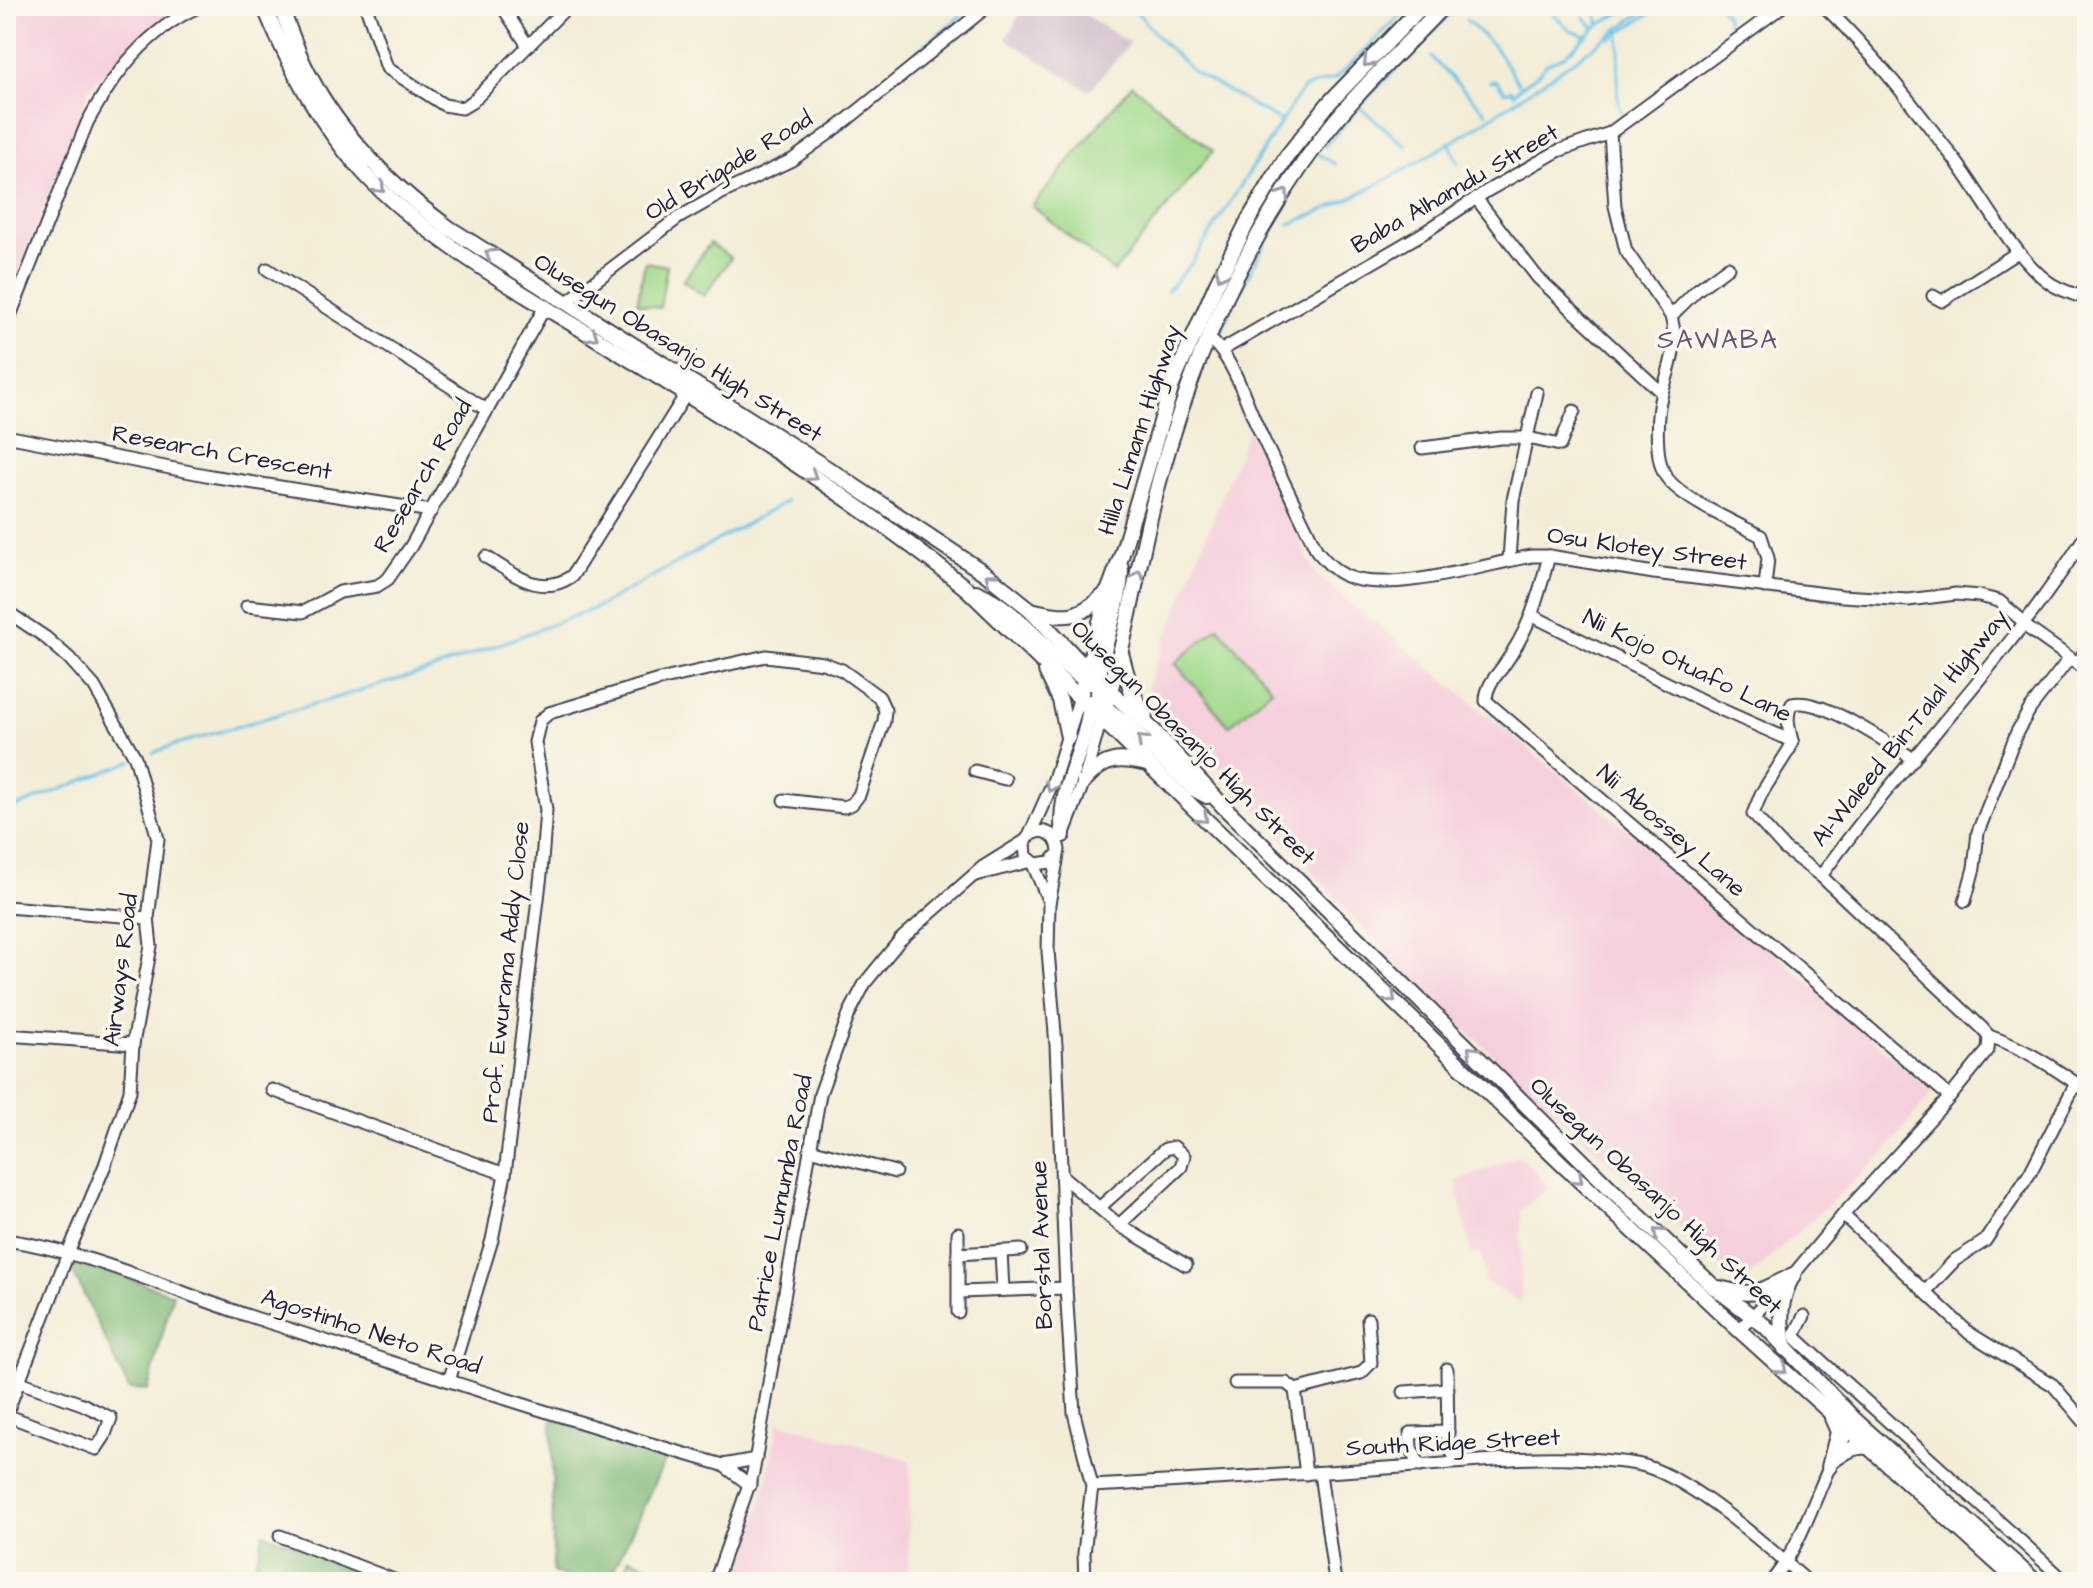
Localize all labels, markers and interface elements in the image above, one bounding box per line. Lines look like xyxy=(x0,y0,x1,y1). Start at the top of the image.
one-way arrow xyxy=(1363,53,1377,67)
street label: Old Brigade Road xyxy=(639,102,820,230)
street label: Baba Alhamdu Street xyxy=(1345,115,1565,262)
one-way arrow xyxy=(371,179,385,194)
one-way arrow xyxy=(1274,189,1289,203)
street label: Olusegun Obasanjo High Street xyxy=(527,245,829,452)
one-way arrow xyxy=(484,249,499,264)
one-way arrow xyxy=(1215,266,1231,281)
street label: Hilla Limann Highway xyxy=(1090,320,1191,540)
district label: SAWABA xyxy=(1657,322,1779,358)
one-way arrow xyxy=(584,327,599,342)
street label: Research Road xyxy=(365,393,481,559)
street label: Research Crescent xyxy=(110,417,335,489)
one-way arrow xyxy=(804,466,818,481)
street label: Osu Klotey Street xyxy=(1545,518,1749,581)
one-way arrow xyxy=(1129,568,1146,582)
one-way arrow xyxy=(984,574,999,588)
street label: Nii Kojo Otuafo Lane xyxy=(1577,601,1797,731)
street label: Al-Waleed Bin-Talal Highway xyxy=(1803,602,2017,855)
street label: Olusegun Obasanjo High Street xyxy=(1062,613,1324,874)
one-way arrow xyxy=(1137,735,1151,749)
street label: Nii Abossey Lane xyxy=(1588,757,1753,906)
one-way arrow xyxy=(1044,779,1061,793)
one-way arrow xyxy=(1194,809,1208,823)
street label: Prof. Ewurama Addy Close xyxy=(473,819,540,1125)
street label: Airways Road xyxy=(95,892,148,1049)
one-way arrow xyxy=(1381,989,1396,1003)
one-way arrow xyxy=(1467,1046,1481,1061)
street label: Olusegun Obasanjo High Street xyxy=(1521,1069,1790,1324)
street label: Patrice Lumumba Road xyxy=(738,1072,822,1334)
street label: Borstal Avenue xyxy=(1022,1160,1062,1330)
one-way arrow xyxy=(1569,1169,1583,1184)
one-way arrow xyxy=(1652,1229,1667,1243)
street label: Agostinho Neto Road xyxy=(256,1280,485,1385)
one-way arrow xyxy=(1772,1359,1787,1373)
street label: South Ridge Street xyxy=(1345,1420,1561,1467)

